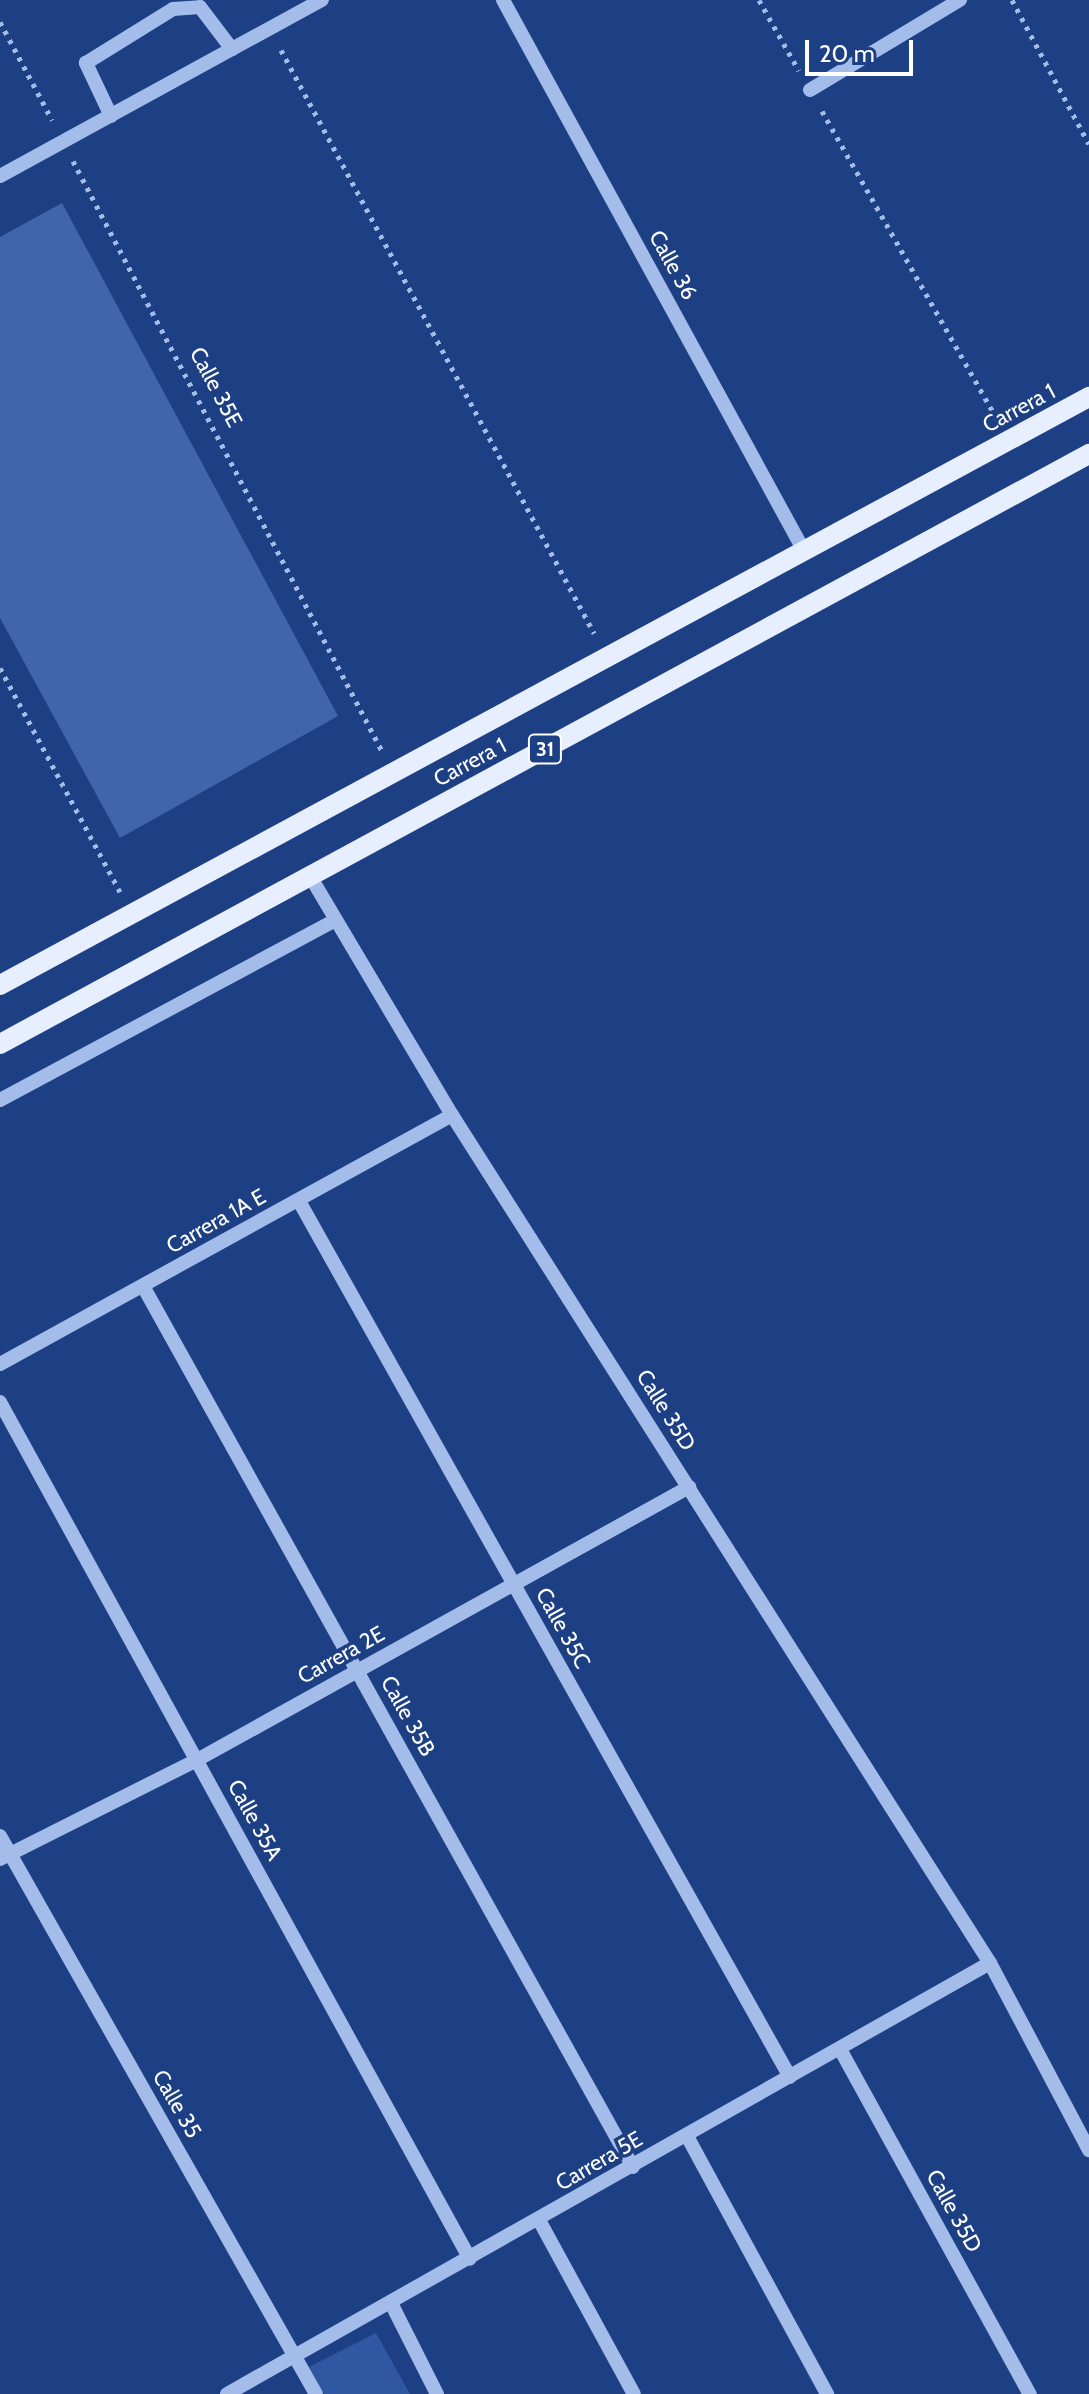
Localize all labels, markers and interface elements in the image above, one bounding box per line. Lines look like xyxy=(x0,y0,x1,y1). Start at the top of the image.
scale bar xyxy=(809,24,917,74)
text: 20 m xyxy=(819,39,875,68)
street label: Calle 36 xyxy=(643,226,703,304)
street label: Calle 35E xyxy=(184,343,248,431)
street label: Carrera 1 xyxy=(978,378,1060,438)
street label: Carrera 1 xyxy=(429,732,511,792)
road number: 31 xyxy=(527,733,563,765)
street label: Carrera 1A E xyxy=(162,1183,270,1259)
street label: Calle 35D xyxy=(631,1365,701,1455)
street label: Calle 35C xyxy=(530,1583,596,1673)
street label: Carrera 2E xyxy=(293,1620,389,1690)
street label: Calle 35B xyxy=(375,1671,441,1761)
street label: Calle 35A xyxy=(222,1775,288,1865)
street label: Calle 35 xyxy=(147,2065,207,2143)
street label: Carrera 5E xyxy=(551,2126,647,2196)
street label: Calle 35D xyxy=(921,2165,987,2257)

